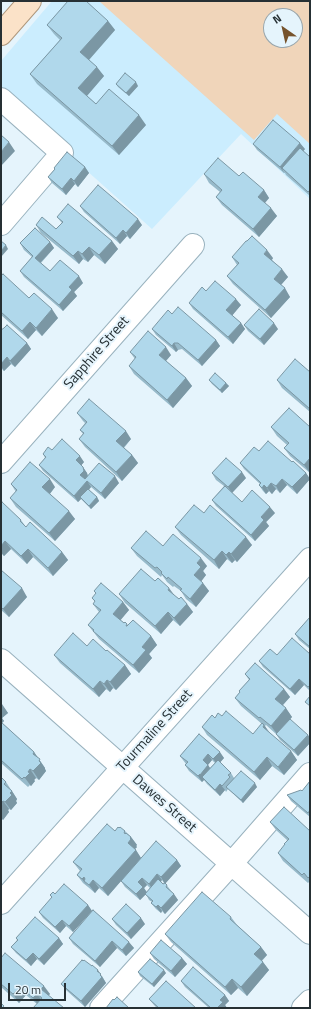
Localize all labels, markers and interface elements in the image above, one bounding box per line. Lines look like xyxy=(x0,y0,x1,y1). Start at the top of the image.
north arrow xyxy=(263,8,303,48)
text: N xyxy=(269,10,284,28)
street label: Sapphire Street xyxy=(61,313,133,393)
street label: Tourmaline Street xyxy=(114,687,196,775)
street label: Dawes Street xyxy=(129,772,199,836)
scale bar xyxy=(10,975,68,1001)
text: 20 m xyxy=(15,980,41,999)

